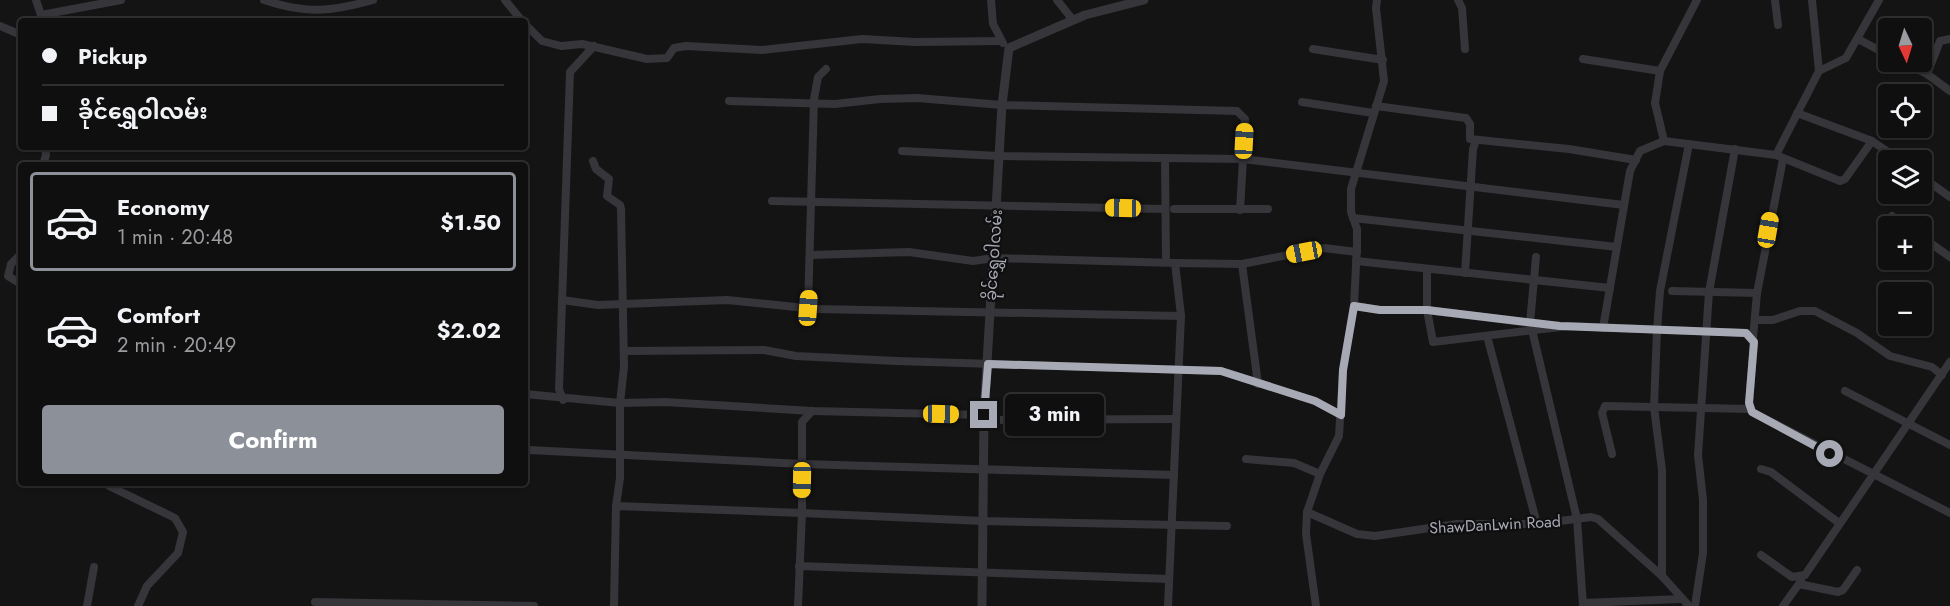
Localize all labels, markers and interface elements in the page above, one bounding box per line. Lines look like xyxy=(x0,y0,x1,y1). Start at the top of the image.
north arrow xyxy=(1878,18,1932,72)
map controls xyxy=(1878,18,1932,336)
text: Pickup xyxy=(78,40,147,72)
button: locate xyxy=(1878,84,1932,138)
text: ခိုင်ရွှေဝါလမ်း xyxy=(78,95,208,127)
car xyxy=(1234,123,1254,159)
button: layers xyxy=(1878,150,1932,204)
text: Economy xyxy=(117,191,209,223)
icon: car xyxy=(45,195,99,249)
car xyxy=(1105,199,1141,217)
text: $1.50 xyxy=(440,206,501,238)
street label: ခိုင်ရွှေဝါလမ်း xyxy=(979,209,1011,302)
car xyxy=(1756,211,1780,249)
button: + xyxy=(1878,216,1932,270)
text: 1 min · 20:48 xyxy=(117,223,233,252)
car xyxy=(1285,240,1323,264)
button: − xyxy=(1878,282,1932,336)
car xyxy=(798,289,818,327)
text: Comfort xyxy=(117,299,200,331)
icon: car xyxy=(45,303,99,357)
text: $2.02 xyxy=(437,314,501,346)
text: 2 min · 20:49 xyxy=(117,331,236,360)
callout: 3 min xyxy=(1005,394,1104,436)
text: 3 min xyxy=(1029,400,1080,429)
route end xyxy=(970,401,997,428)
button: Confirm xyxy=(42,405,504,474)
car xyxy=(923,405,959,423)
route start xyxy=(1816,440,1843,467)
car xyxy=(793,462,811,498)
street label: ShawDanLwin Road xyxy=(1429,510,1561,539)

